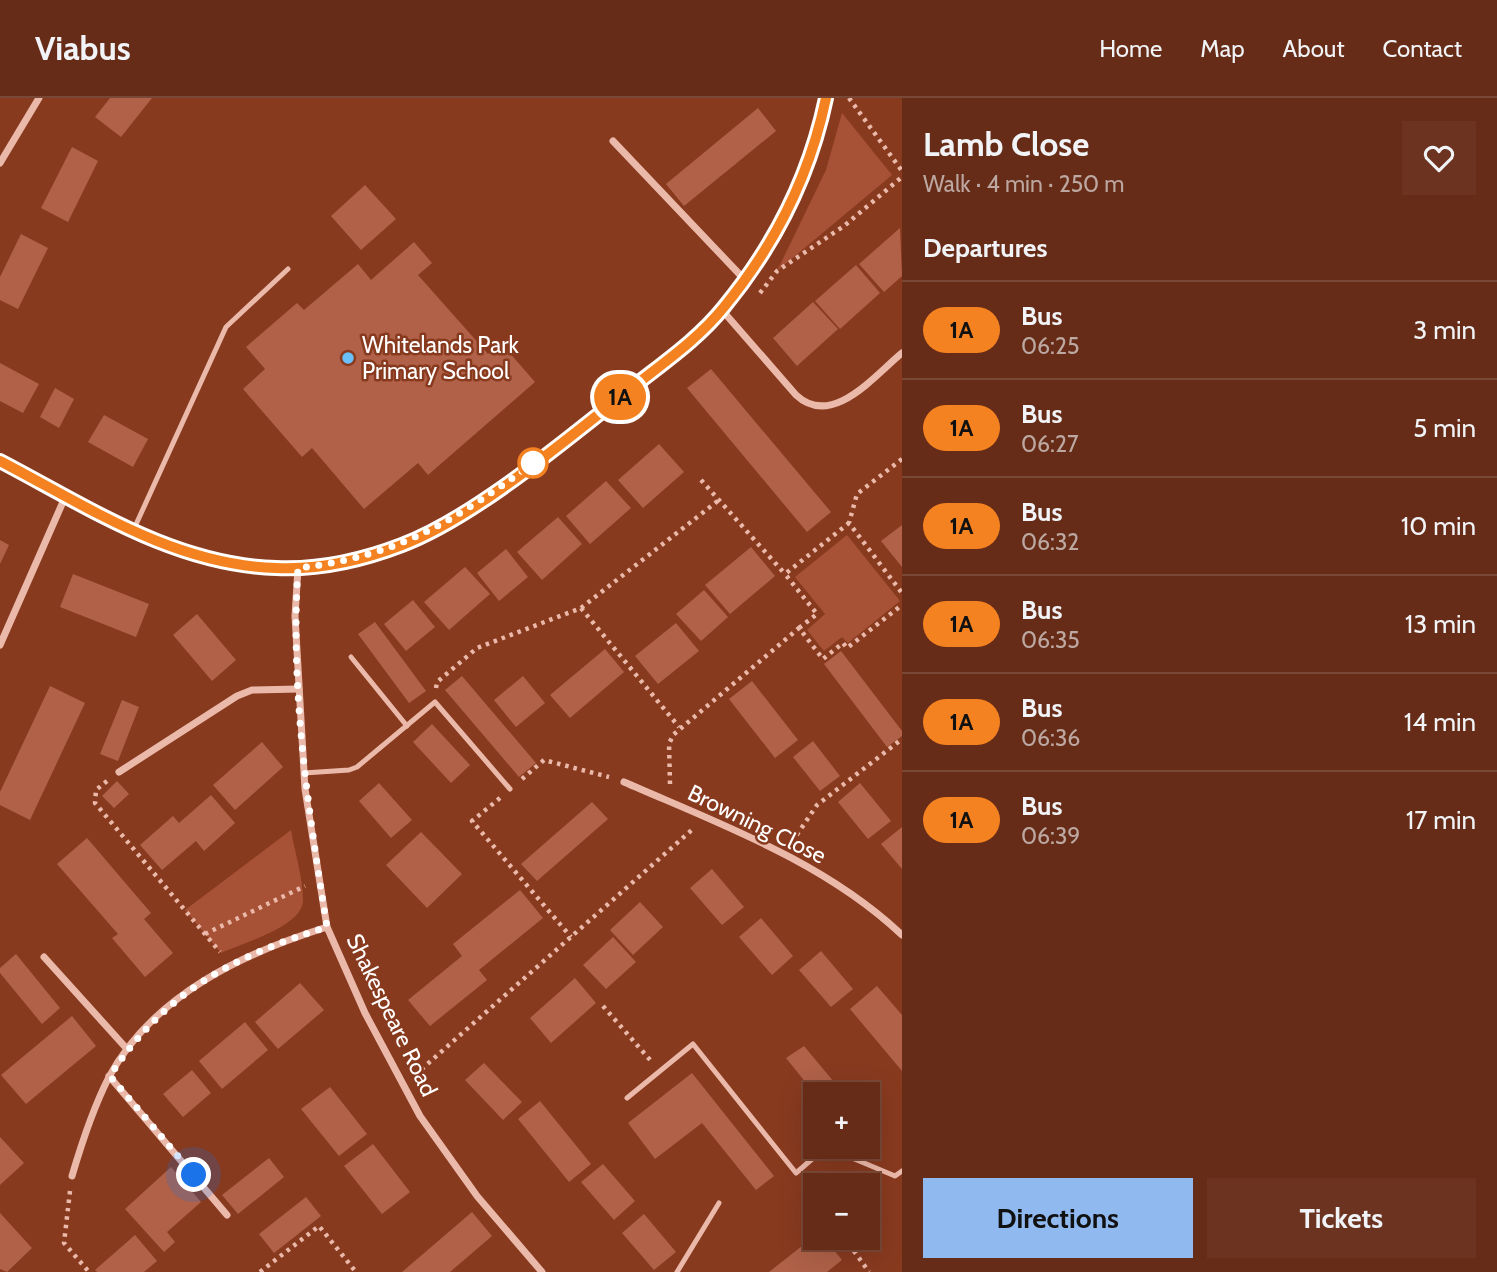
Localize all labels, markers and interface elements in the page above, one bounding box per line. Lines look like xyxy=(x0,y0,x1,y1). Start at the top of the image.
text: Viabus xyxy=(35,28,131,68)
text: Home xyxy=(1099,34,1162,63)
text: Map xyxy=(1200,34,1245,63)
text: About xyxy=(1283,34,1345,63)
text: Contact xyxy=(1383,34,1462,63)
button: heart xyxy=(1402,121,1476,195)
text: Lamb Close xyxy=(923,124,1089,164)
text: Walk · 4 min · 250 m xyxy=(923,170,1125,198)
text: Departures xyxy=(923,232,1047,264)
text: Bus xyxy=(1021,300,1062,332)
text: 3 min xyxy=(1413,314,1476,346)
text: 1A xyxy=(950,315,973,344)
place label: Whitelands Park Primary School xyxy=(362,331,519,385)
text: 06:25 xyxy=(1021,332,1079,360)
marker: Whitelands Park Primary School xyxy=(340,350,356,366)
line badge: 1A xyxy=(588,374,652,420)
text: 1A xyxy=(608,382,632,411)
text: Bus xyxy=(1021,398,1062,430)
text: 5 min xyxy=(1413,412,1476,444)
text: 1A xyxy=(950,413,973,442)
text: 06:27 xyxy=(1021,430,1079,458)
unlabelled marker xyxy=(518,448,548,478)
text: Bus xyxy=(1021,496,1062,528)
text: 10 min xyxy=(1401,510,1476,542)
text: 1A xyxy=(950,511,973,540)
text: 06:32 xyxy=(1021,528,1079,556)
text: Bus xyxy=(1021,594,1062,626)
text: 13 min xyxy=(1405,608,1476,640)
text: 1A xyxy=(950,609,973,638)
text: 06:35 xyxy=(1021,626,1080,654)
text: Bus xyxy=(1021,692,1062,724)
text: 14 min xyxy=(1404,706,1476,738)
text: 1A xyxy=(950,707,973,736)
text: 06:36 xyxy=(1021,724,1080,752)
street label: Browning Close xyxy=(683,778,831,870)
text: Bus xyxy=(1021,790,1062,822)
text: 17 min xyxy=(1406,804,1476,836)
text: 1A xyxy=(950,805,973,834)
text: 06:39 xyxy=(1021,822,1080,850)
street label: Shakespeare Road xyxy=(341,929,443,1101)
map controls xyxy=(803,1082,880,1250)
button: + xyxy=(803,1082,880,1159)
your location xyxy=(176,1157,211,1192)
button: − xyxy=(803,1173,880,1250)
button: Directions xyxy=(923,1178,1193,1258)
button: Tickets xyxy=(1207,1178,1476,1258)

